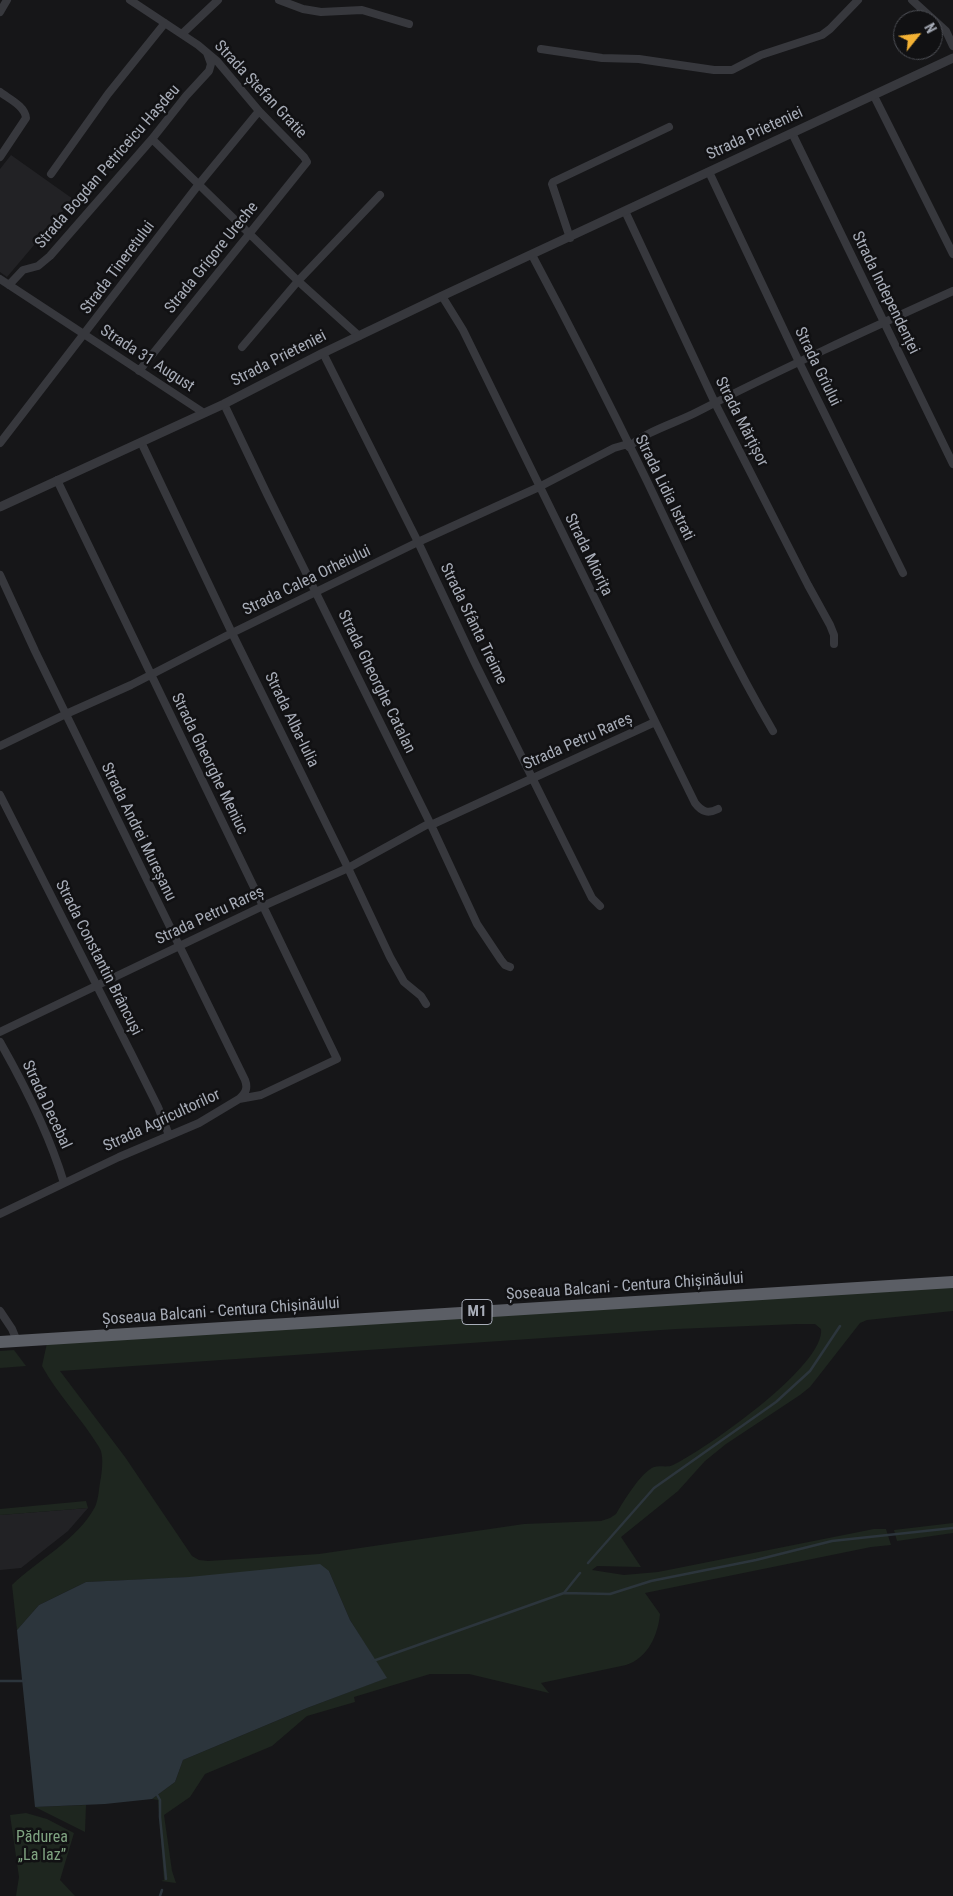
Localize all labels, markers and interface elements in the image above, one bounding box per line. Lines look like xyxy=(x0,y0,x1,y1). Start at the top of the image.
north arrow xyxy=(893,10,943,60)
text: N xyxy=(921,21,939,36)
street label: Strada Ștefan Gratie xyxy=(210,37,310,143)
street label: Strada Bogdan Petriceicu Hașdeu xyxy=(31,81,185,253)
street label: Strada Prieteniei xyxy=(704,103,806,165)
street label: Strada Grigore Ureche xyxy=(161,198,263,318)
street label: Strada Tineretului xyxy=(77,218,159,318)
street label: Strada Independenței xyxy=(847,229,923,357)
street label: Strada 31 August xyxy=(96,321,198,397)
street label: Strada Grîului xyxy=(790,324,844,410)
street label: Strada Prieteniei xyxy=(228,327,330,391)
street label: Strada Mărțișor xyxy=(710,374,772,470)
street label: Strada Lidia Istrati xyxy=(630,432,698,544)
street label: Strada Miorița xyxy=(560,511,616,599)
street label: Strada Calea Orheiului xyxy=(240,542,374,620)
street label: Strada Sfânta Treime xyxy=(435,560,511,688)
street label: Strada Gheorghe Catalan xyxy=(333,607,419,757)
street label: Strada Alba-Iulia xyxy=(260,669,322,771)
street label: Strada Gheorghe Meniuc xyxy=(166,690,252,838)
street label: Strada Petru Rareș xyxy=(520,709,636,775)
street label: Strada Andrei Mureșanu xyxy=(96,760,180,904)
street label: Strada Constantin Brâncuși xyxy=(51,877,145,1039)
street label: Strada Petru Rareș xyxy=(153,882,267,950)
street label: Strada Decebal xyxy=(17,1058,75,1152)
street label: Strada Agricultorilor xyxy=(101,1086,223,1156)
street label: Șoseaua Balcani - Centura Chișinăului xyxy=(506,1269,744,1305)
street label: Șoseaua Balcani - Centura Chișinăului xyxy=(102,1294,340,1330)
road number: M1 xyxy=(462,1300,492,1324)
park label: Pădurea „La Iaz” xyxy=(16,1828,68,1866)

